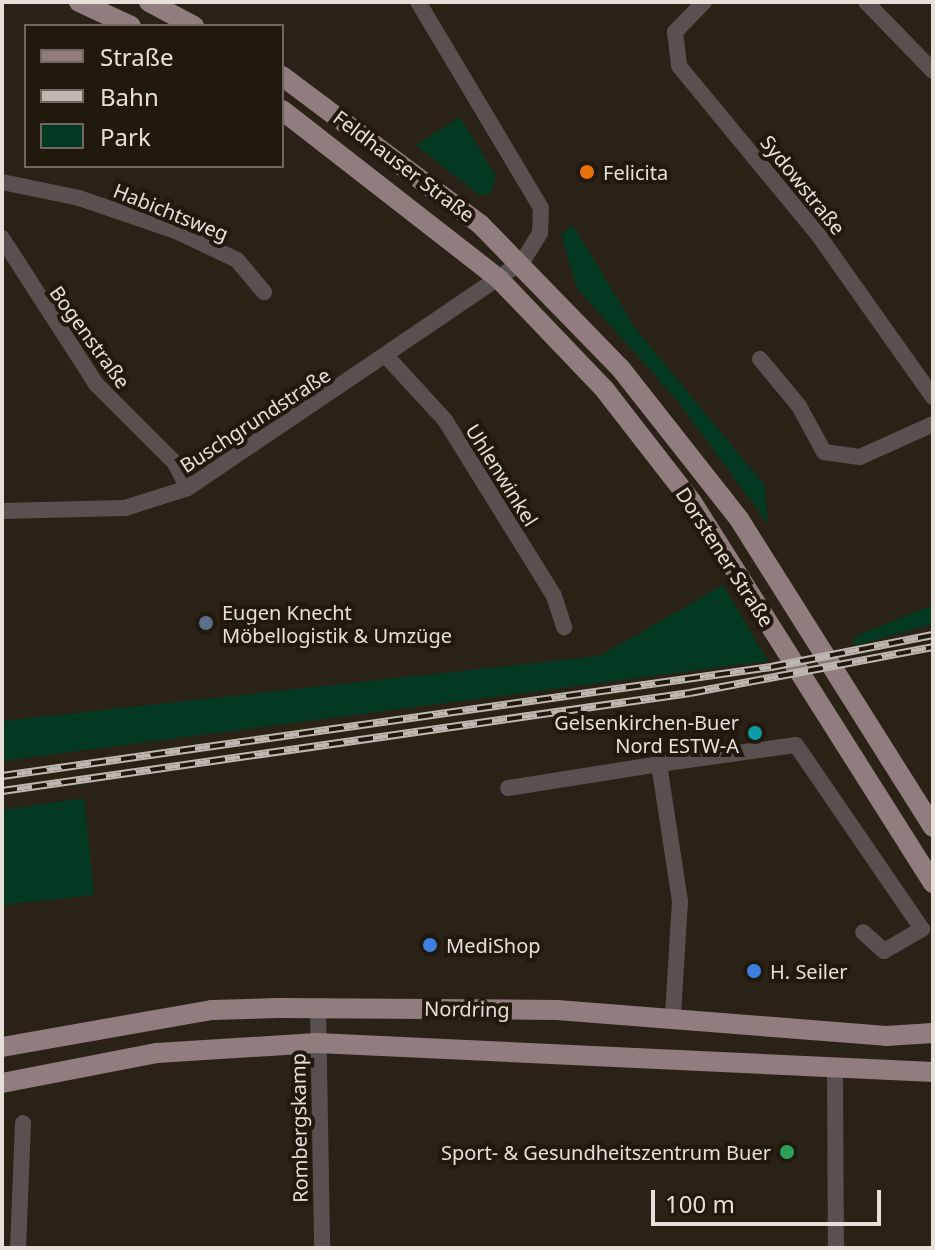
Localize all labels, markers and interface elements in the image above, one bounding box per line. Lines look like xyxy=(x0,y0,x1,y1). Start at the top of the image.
legend xyxy=(24,24,284,168)
text: Straße xyxy=(100,40,173,73)
text: Bahn xyxy=(100,80,159,113)
street label: Feldhauser Straße xyxy=(329,105,479,227)
text: Park xyxy=(100,120,151,153)
street label: Sydowstraße xyxy=(756,131,850,239)
place label: Felicita xyxy=(603,160,668,184)
marker: Felicita xyxy=(578,163,596,181)
street label: Habichtsweg xyxy=(110,178,232,246)
street label: Bogenstraße xyxy=(45,281,135,393)
street label: Buschgrundstraße xyxy=(175,362,335,478)
street label: Uhlenwinkel xyxy=(461,419,543,531)
street label: Dorstener Straße xyxy=(671,483,779,631)
place label: Eugen Knecht Möbellogistik & Umzüge xyxy=(222,600,452,647)
marker: Eugen Knecht Möbellogistik & Umzüge xyxy=(197,614,215,632)
place label: Gelsenkirchen-Buer Nord ESTW-A xyxy=(554,710,739,757)
marker: Gelsenkirchen-Buer Nord ESTW-A xyxy=(746,724,764,742)
place label: MediShop xyxy=(446,933,541,957)
marker: MediShop xyxy=(421,936,439,954)
place label: H. Seiler xyxy=(770,959,847,983)
marker: H. Seiler xyxy=(745,962,763,980)
street label: Nordring xyxy=(424,996,510,1022)
street label: Rombergskamp xyxy=(286,1053,312,1203)
place label: Sport- & Gesundheitszentrum Buer xyxy=(441,1140,771,1164)
marker: Sport- & Gesundheitszentrum Buer xyxy=(778,1143,796,1161)
scale bar xyxy=(655,1174,885,1224)
text: 100 m xyxy=(665,1187,735,1220)

